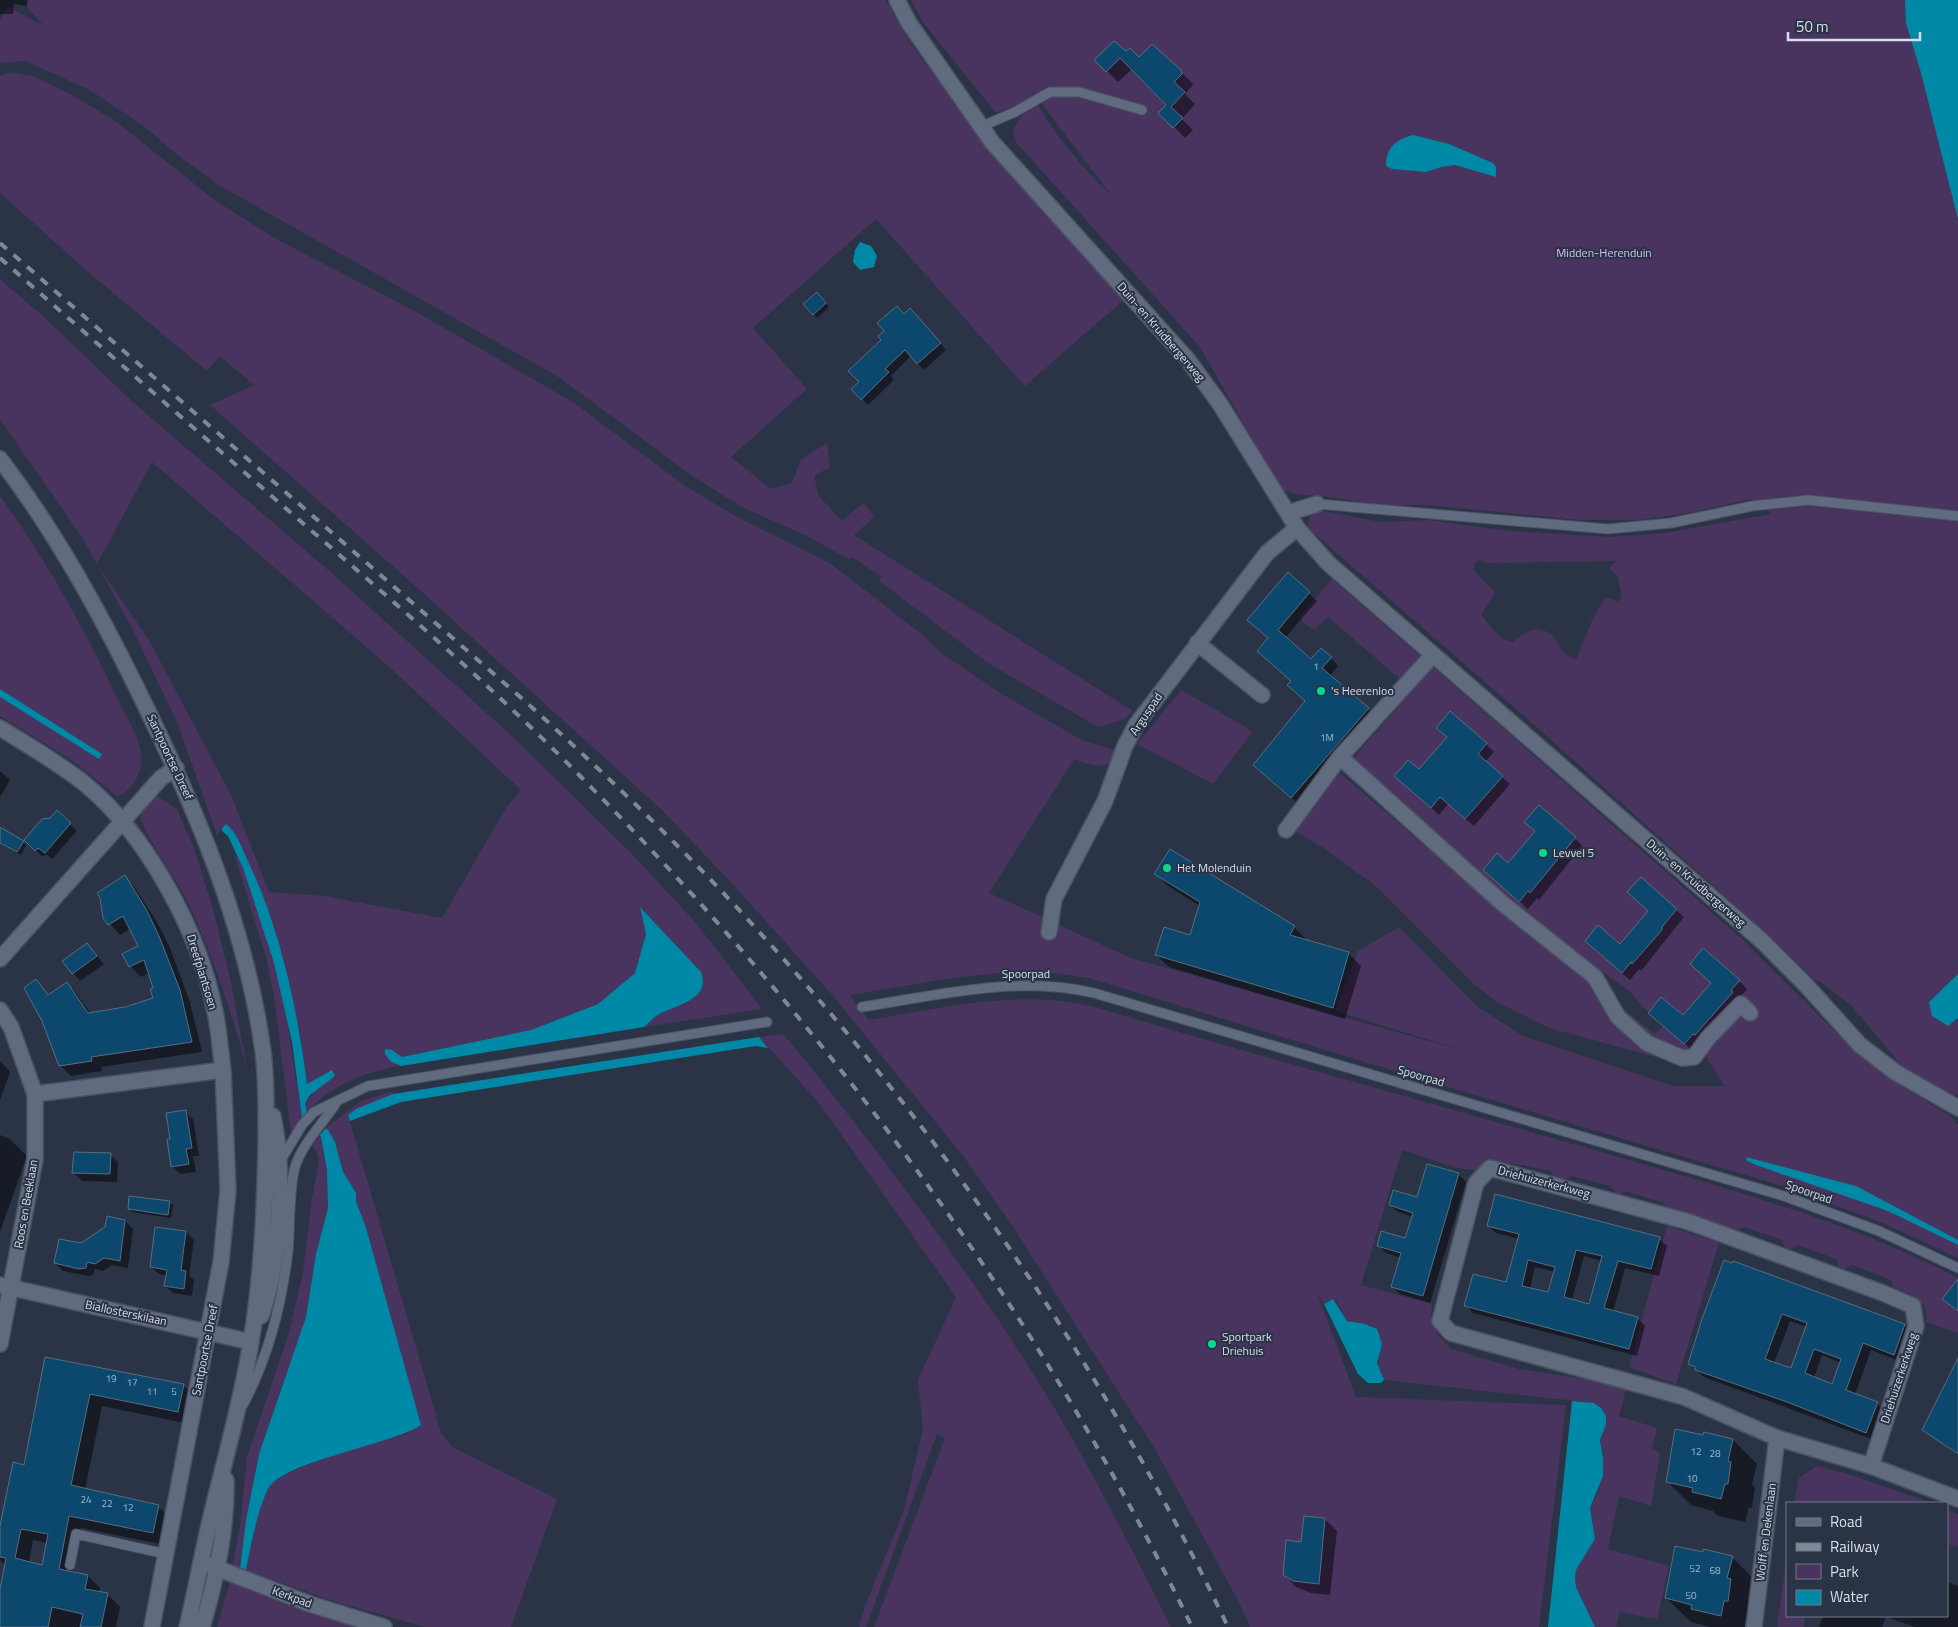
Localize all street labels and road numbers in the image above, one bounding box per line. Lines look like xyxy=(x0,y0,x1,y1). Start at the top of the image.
street label: Duin- en Kruidbergerweg xyxy=(1113,278,1210,386)
street label: Arguspad xyxy=(1124,688,1167,739)
street label: Santpoortse Dreef xyxy=(142,711,199,803)
street label: Duin- en Kruidbergerweg xyxy=(1642,834,1750,931)
street label: Dreefplantsoen xyxy=(182,932,223,1012)
street label: Spoorpad xyxy=(1002,964,1050,983)
street label: Spoorpad xyxy=(1395,1060,1447,1091)
street label: Roos en Beeklaan xyxy=(8,1158,43,1250)
street label: Driehuizerkerkweg xyxy=(1496,1160,1592,1203)
street label: Spoorpad xyxy=(1783,1175,1835,1208)
street label: Biallosterskilaan xyxy=(83,1295,169,1330)
street label: Santpoortse Dreef xyxy=(186,1303,223,1397)
street label: Driehuizerkerkweg xyxy=(1875,1330,1922,1426)
street label: Wolff en Dekenlaan xyxy=(1750,1482,1781,1582)
street label: Kerkpad xyxy=(270,1581,315,1613)

